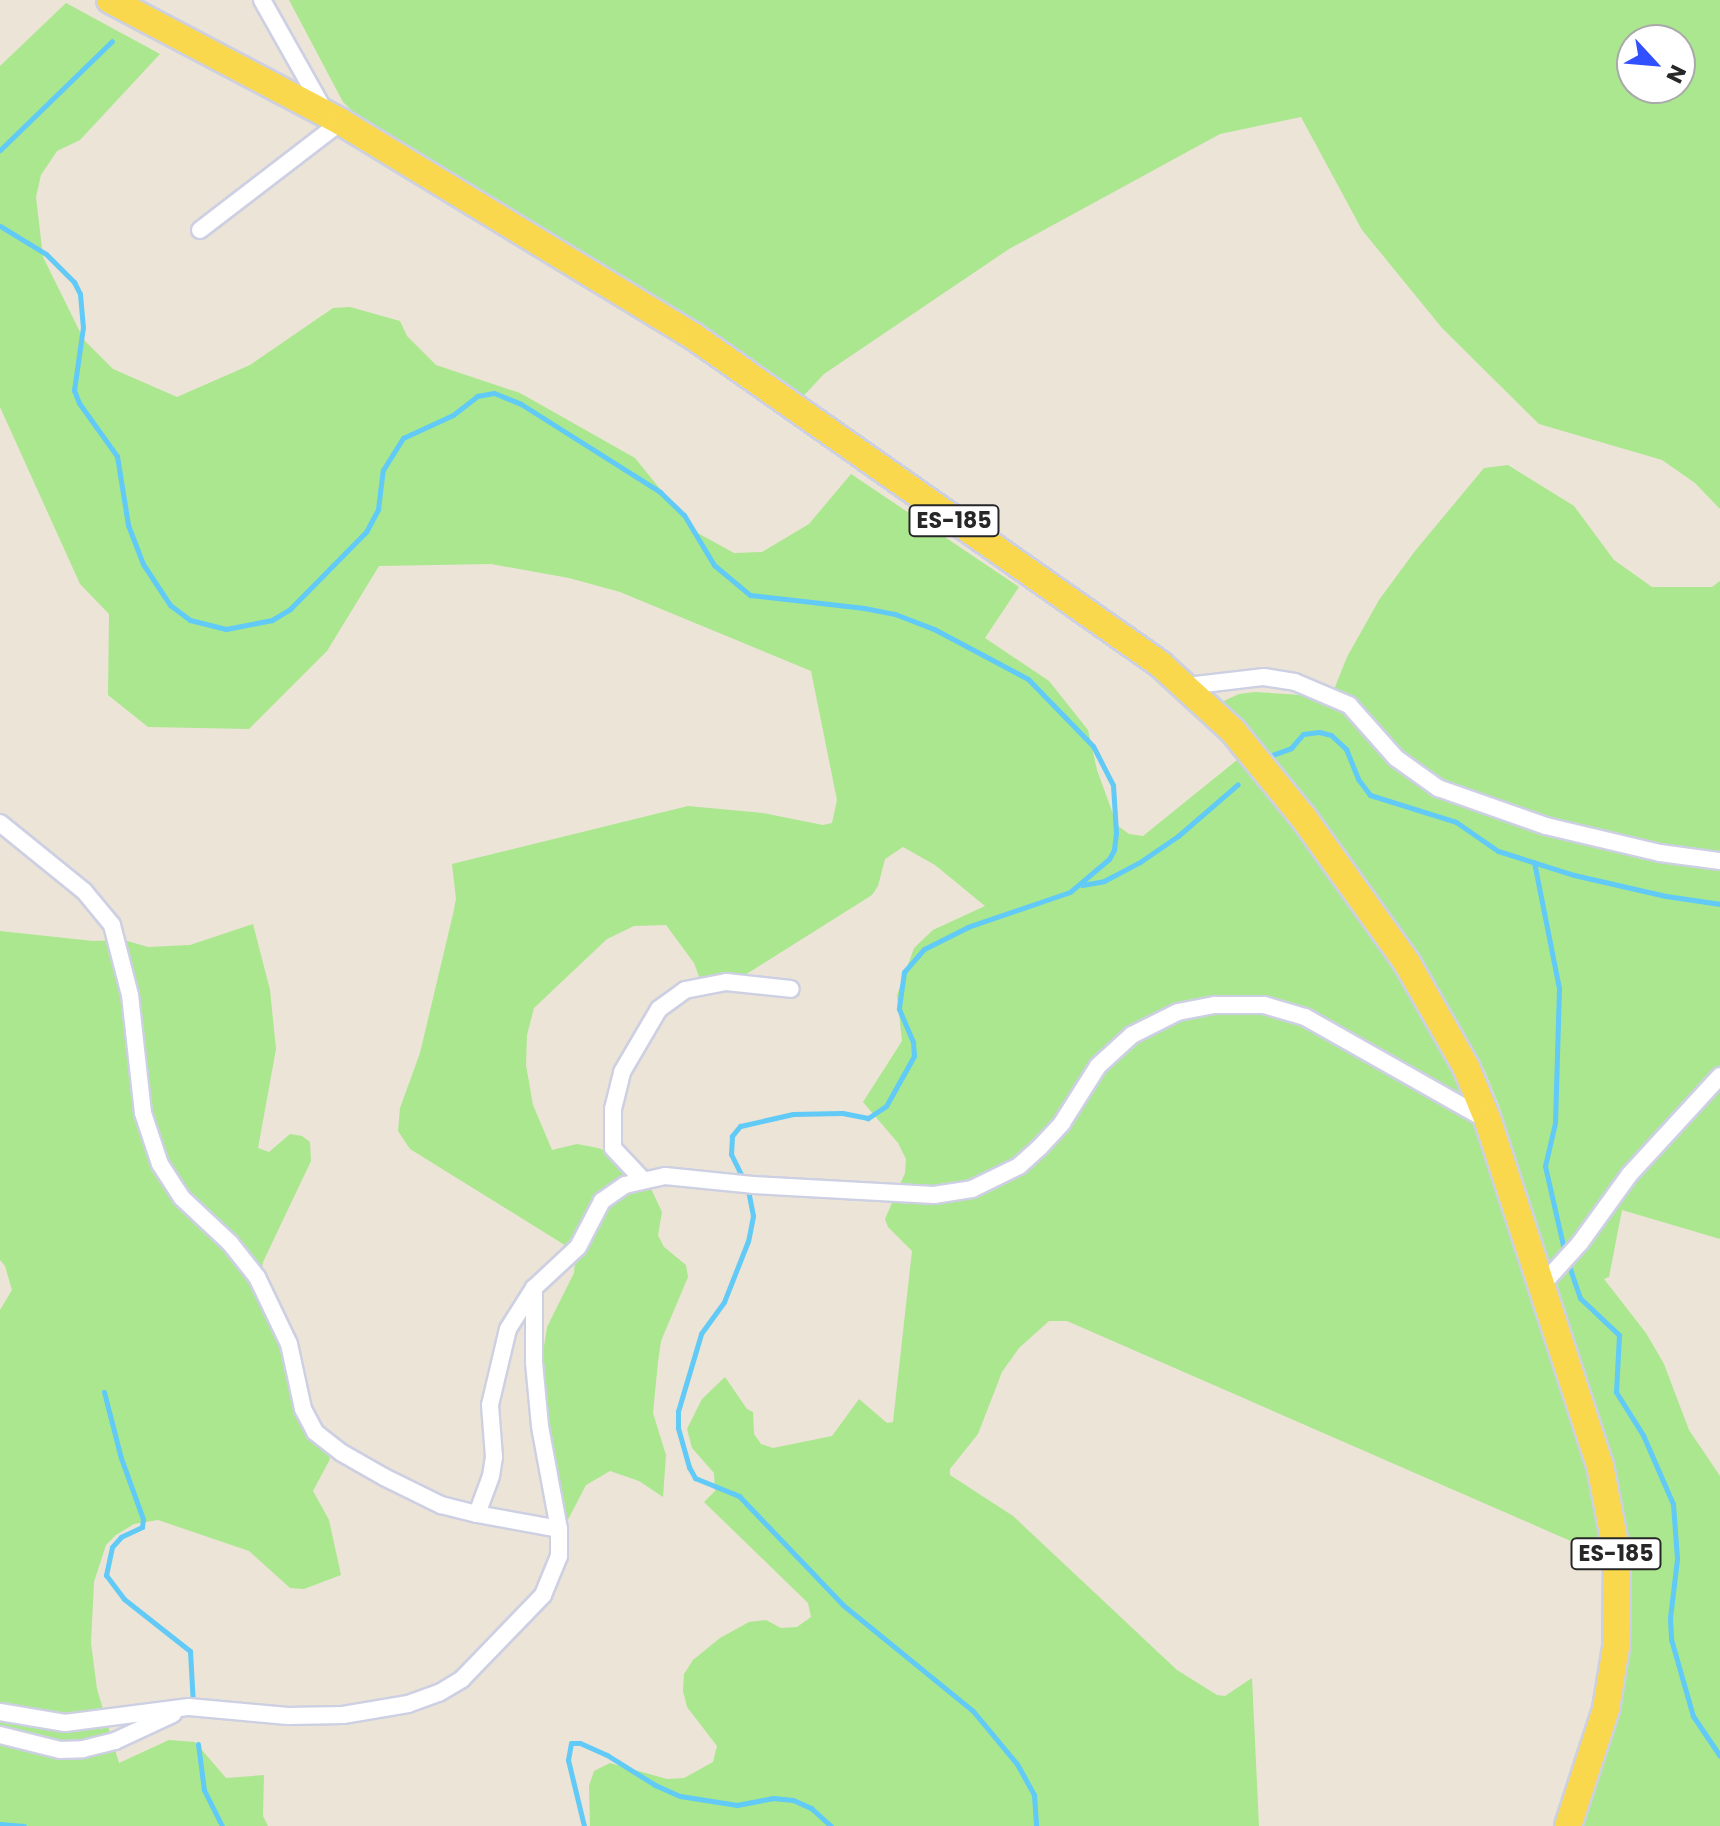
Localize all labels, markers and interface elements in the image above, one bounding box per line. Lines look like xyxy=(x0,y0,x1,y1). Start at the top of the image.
north arrow xyxy=(1616,24,1696,104)
text: N xyxy=(1659,60,1694,88)
road number: ES-185 xyxy=(908,503,1000,539)
road number: ES-185 xyxy=(1570,1536,1662,1572)

